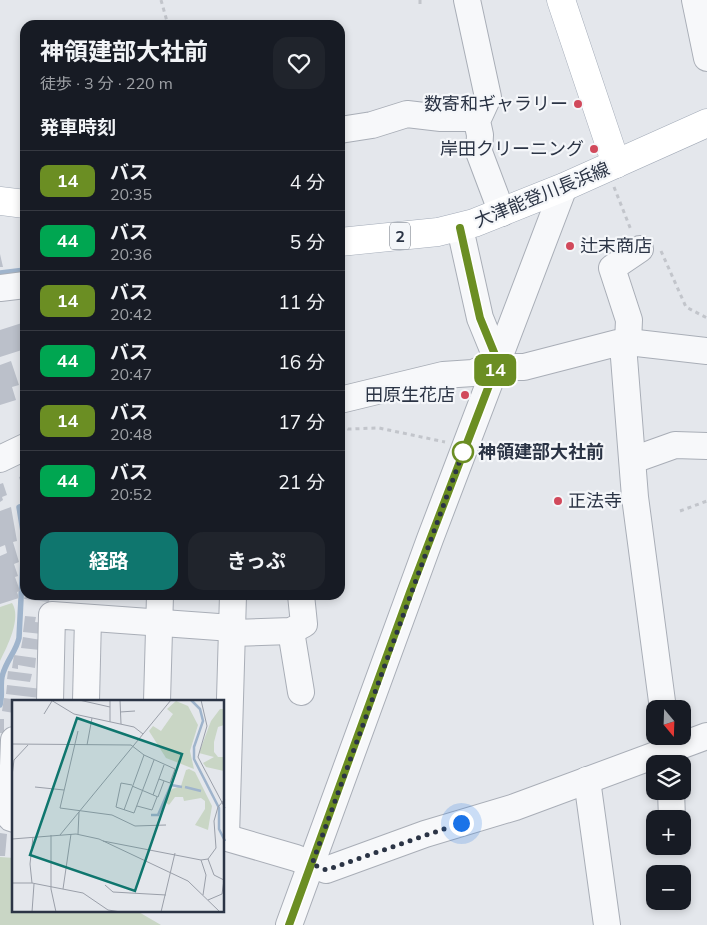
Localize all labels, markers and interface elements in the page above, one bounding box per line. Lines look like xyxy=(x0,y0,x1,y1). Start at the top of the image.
text: 神領建部大社前 xyxy=(40,36,208,66)
button: heart xyxy=(273,37,325,89)
text: 徒歩 · 3 分 · 220 m xyxy=(40,73,173,93)
place label: 数寄和ギャラリー xyxy=(424,92,568,115)
marker: 数寄和ギャラリー xyxy=(572,98,584,110)
text: 発車時刻 xyxy=(40,115,116,139)
place label: 岸田クリーニング xyxy=(440,137,584,160)
marker: 岸田クリーニング xyxy=(588,143,600,155)
street label: 大津能登川長浜線 xyxy=(471,157,613,232)
text: バス xyxy=(110,160,148,184)
text: 14 xyxy=(57,169,78,192)
text: 4 分 xyxy=(290,170,325,194)
text: 20:35 xyxy=(110,184,152,204)
text: バス xyxy=(110,220,148,244)
road number: 2 xyxy=(390,222,410,250)
text: 44 xyxy=(57,229,78,252)
text: 5 分 xyxy=(290,230,325,254)
place label: 辻末商店 xyxy=(580,234,652,257)
marker: 辻末商店 xyxy=(564,240,576,252)
text: 20:36 xyxy=(110,244,152,264)
text: バス xyxy=(110,280,148,304)
text: 14 xyxy=(57,289,78,312)
text: 11 分 xyxy=(278,290,325,314)
text: 20:42 xyxy=(110,304,152,324)
text: バス xyxy=(110,340,148,364)
text: 44 xyxy=(57,349,78,372)
text: 16 分 xyxy=(278,350,325,374)
line badge: 14 xyxy=(472,354,518,386)
text: 14 xyxy=(484,358,506,381)
text: 20:47 xyxy=(110,364,152,384)
place label: 田原生花店 xyxy=(365,383,455,406)
marker: 田原生花店 xyxy=(459,389,471,401)
text: バス xyxy=(110,400,148,424)
text: 14 xyxy=(57,409,78,432)
text: 17 分 xyxy=(278,410,325,434)
text: 20:48 xyxy=(110,424,152,444)
place label: 神領建部大社前 xyxy=(478,440,604,463)
marker: 神領建部大社前 xyxy=(452,441,474,463)
text: バス xyxy=(110,460,148,484)
text: 44 xyxy=(57,469,78,492)
text: 21 分 xyxy=(278,470,325,494)
text: 20:52 xyxy=(110,484,152,504)
place label: 正法寺 xyxy=(568,489,622,512)
marker: 正法寺 xyxy=(552,495,564,507)
button: 経路 xyxy=(40,532,178,590)
button: きっぷ xyxy=(188,532,325,590)
inset map xyxy=(12,700,225,912)
north arrow xyxy=(646,700,691,745)
map controls xyxy=(646,700,691,910)
button: layers xyxy=(646,755,691,800)
button: + xyxy=(646,810,691,855)
your location xyxy=(449,811,474,836)
button: − xyxy=(646,865,691,910)

